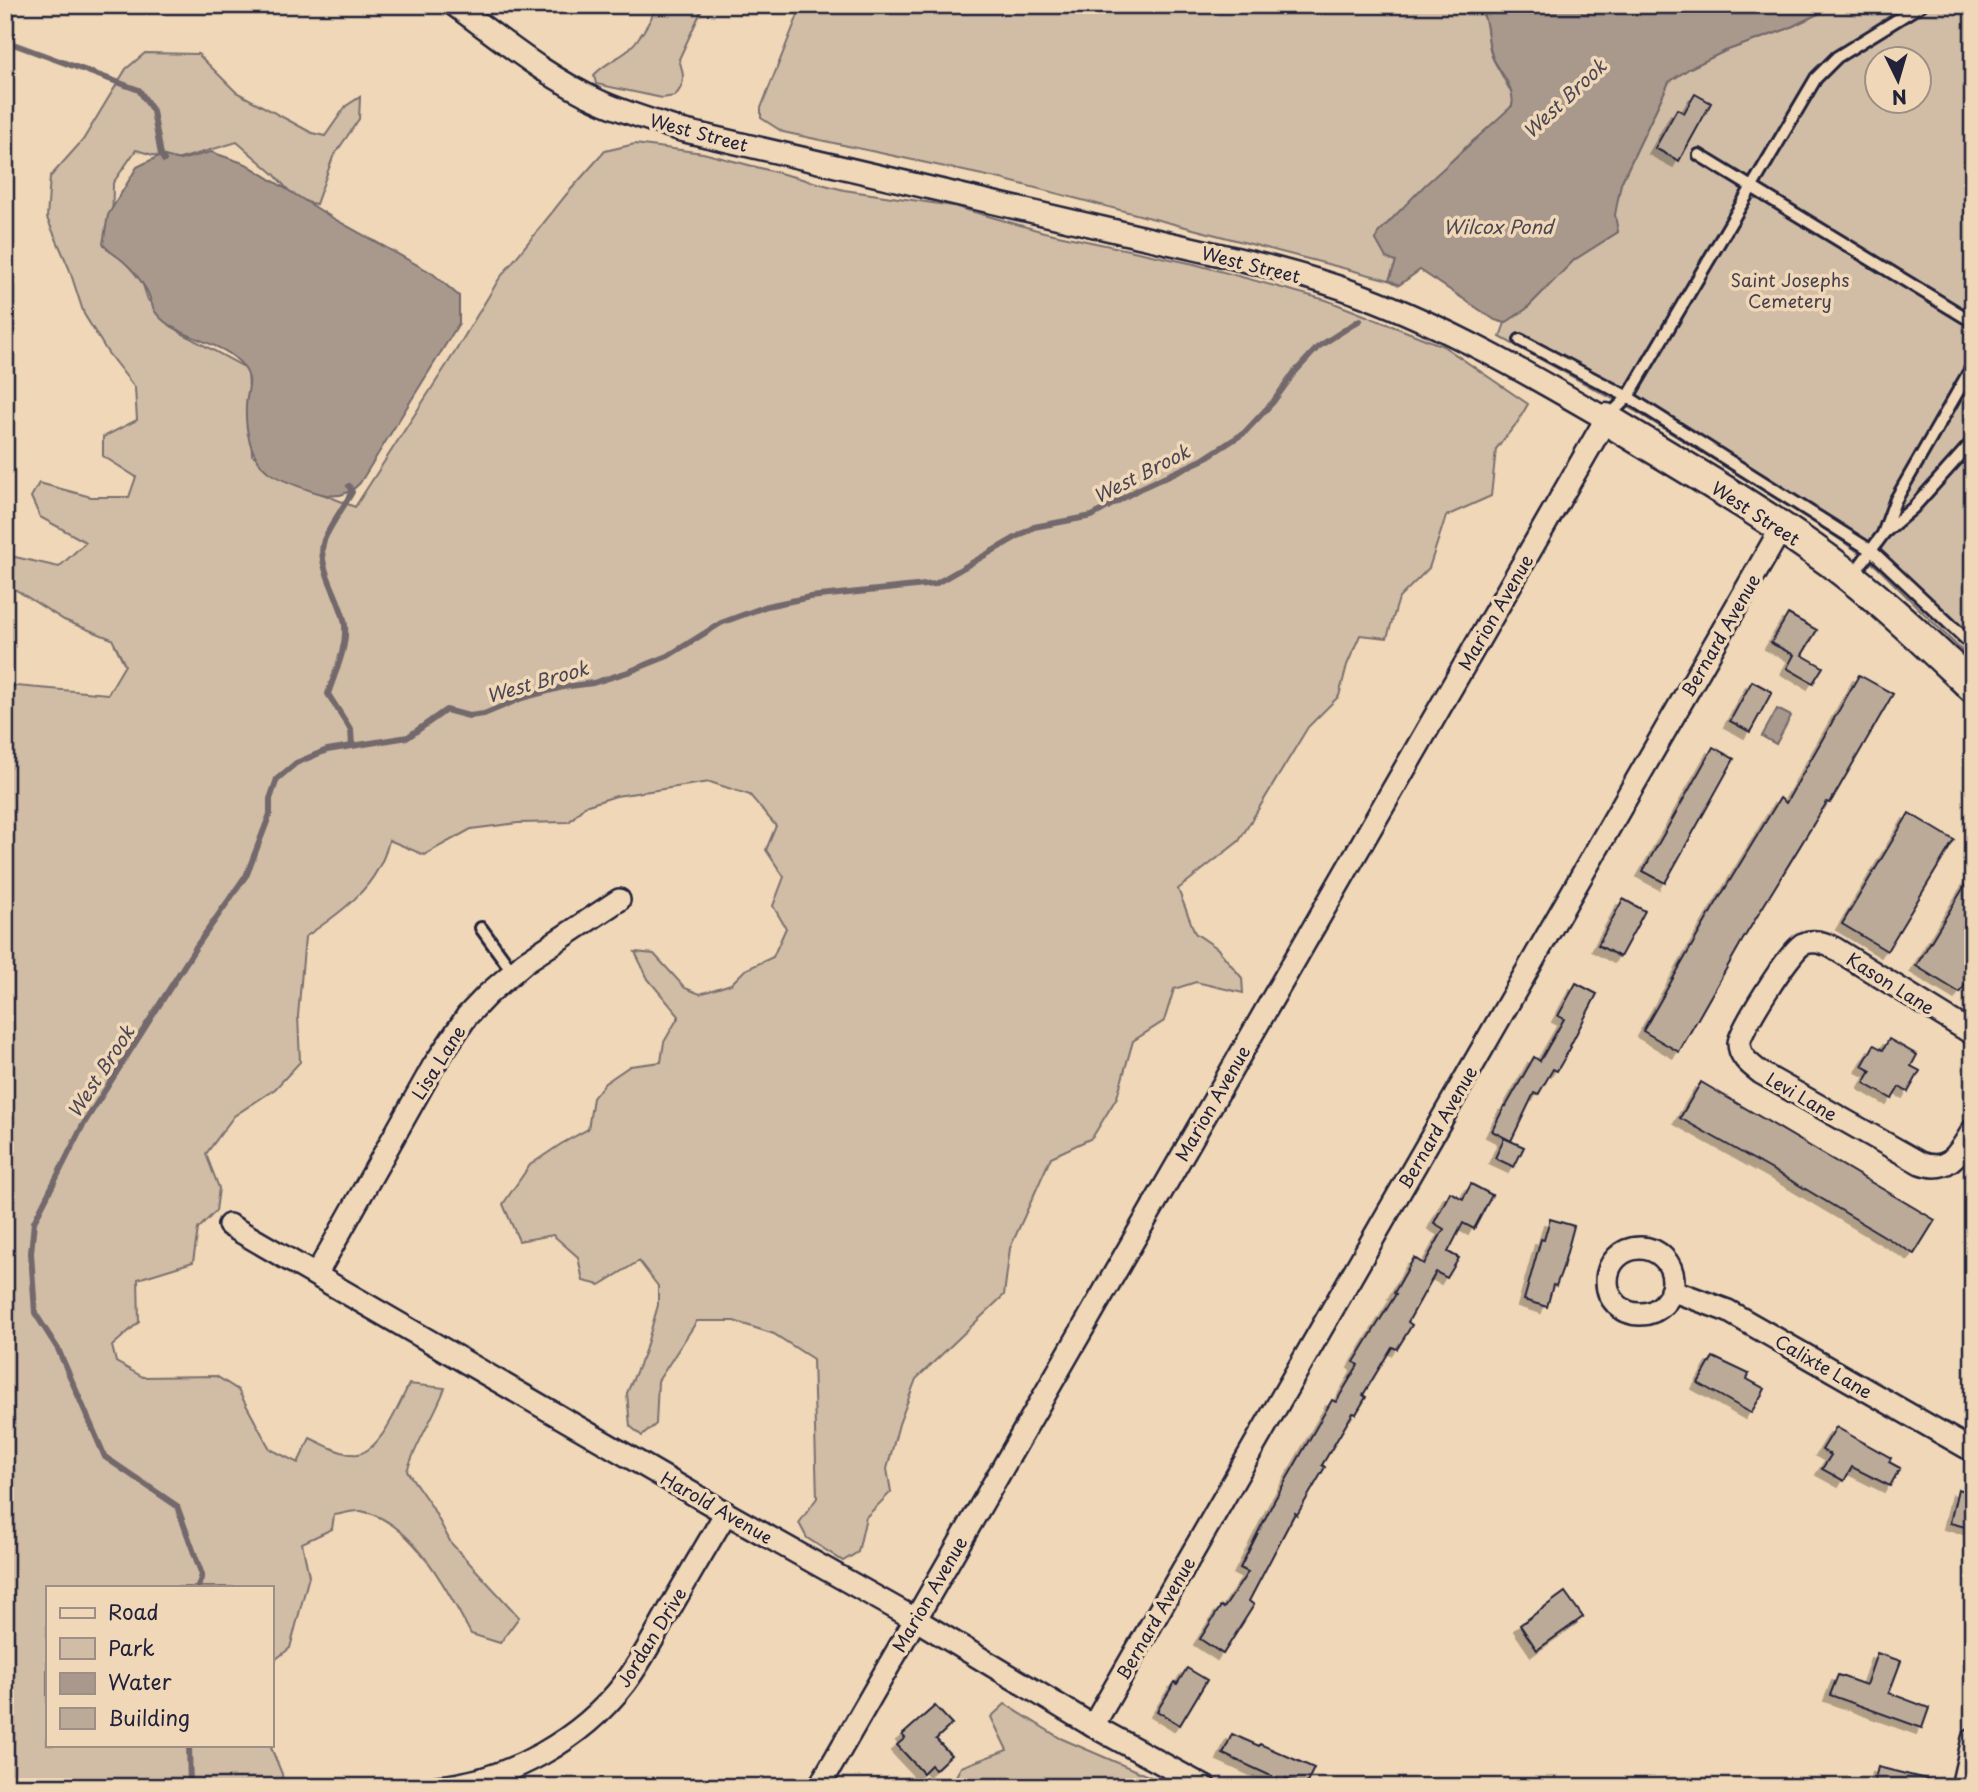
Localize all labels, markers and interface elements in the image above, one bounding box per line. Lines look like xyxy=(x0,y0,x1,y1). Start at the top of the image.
north arrow xyxy=(1862,46,1932,116)
water label: West Brook xyxy=(1516,51,1613,144)
text: N xyxy=(1891,83,1908,113)
street label: West Street xyxy=(647,106,751,158)
water label: Wilcox Pond xyxy=(1443,212,1556,240)
street label: West Street xyxy=(1199,239,1303,289)
park label: Saint Josephs Cemetery xyxy=(1730,266,1850,314)
water label: West Brook xyxy=(1088,436,1195,509)
street label: West Street xyxy=(1706,474,1806,552)
street label: Marion Avenue xyxy=(1451,549,1539,675)
street label: Bernard Avenue xyxy=(1674,568,1766,702)
water label: West Brook xyxy=(483,653,592,709)
street label: Kason Lane xyxy=(1842,945,1940,1021)
water label: West Brook xyxy=(60,1018,141,1123)
street label: Lisa Lane xyxy=(404,1019,472,1105)
street label: Marion Avenue xyxy=(1168,1040,1256,1166)
street label: Bernard Avenue xyxy=(1391,1060,1483,1194)
street label: Levi Lane xyxy=(1761,1065,1843,1127)
street label: Calixte Lane xyxy=(1770,1327,1878,1405)
street label: Harold Avenue xyxy=(656,1464,778,1550)
street label: Marion Avenue xyxy=(885,1531,973,1657)
street label: Bernard Avenue xyxy=(1109,1551,1201,1685)
street label: Jordan Drive xyxy=(610,1582,692,1692)
legend xyxy=(46,1586,273,1746)
text: Road xyxy=(108,1595,159,1627)
text: Park xyxy=(108,1631,155,1663)
text: Water xyxy=(108,1665,172,1697)
text: Building xyxy=(108,1701,190,1733)

